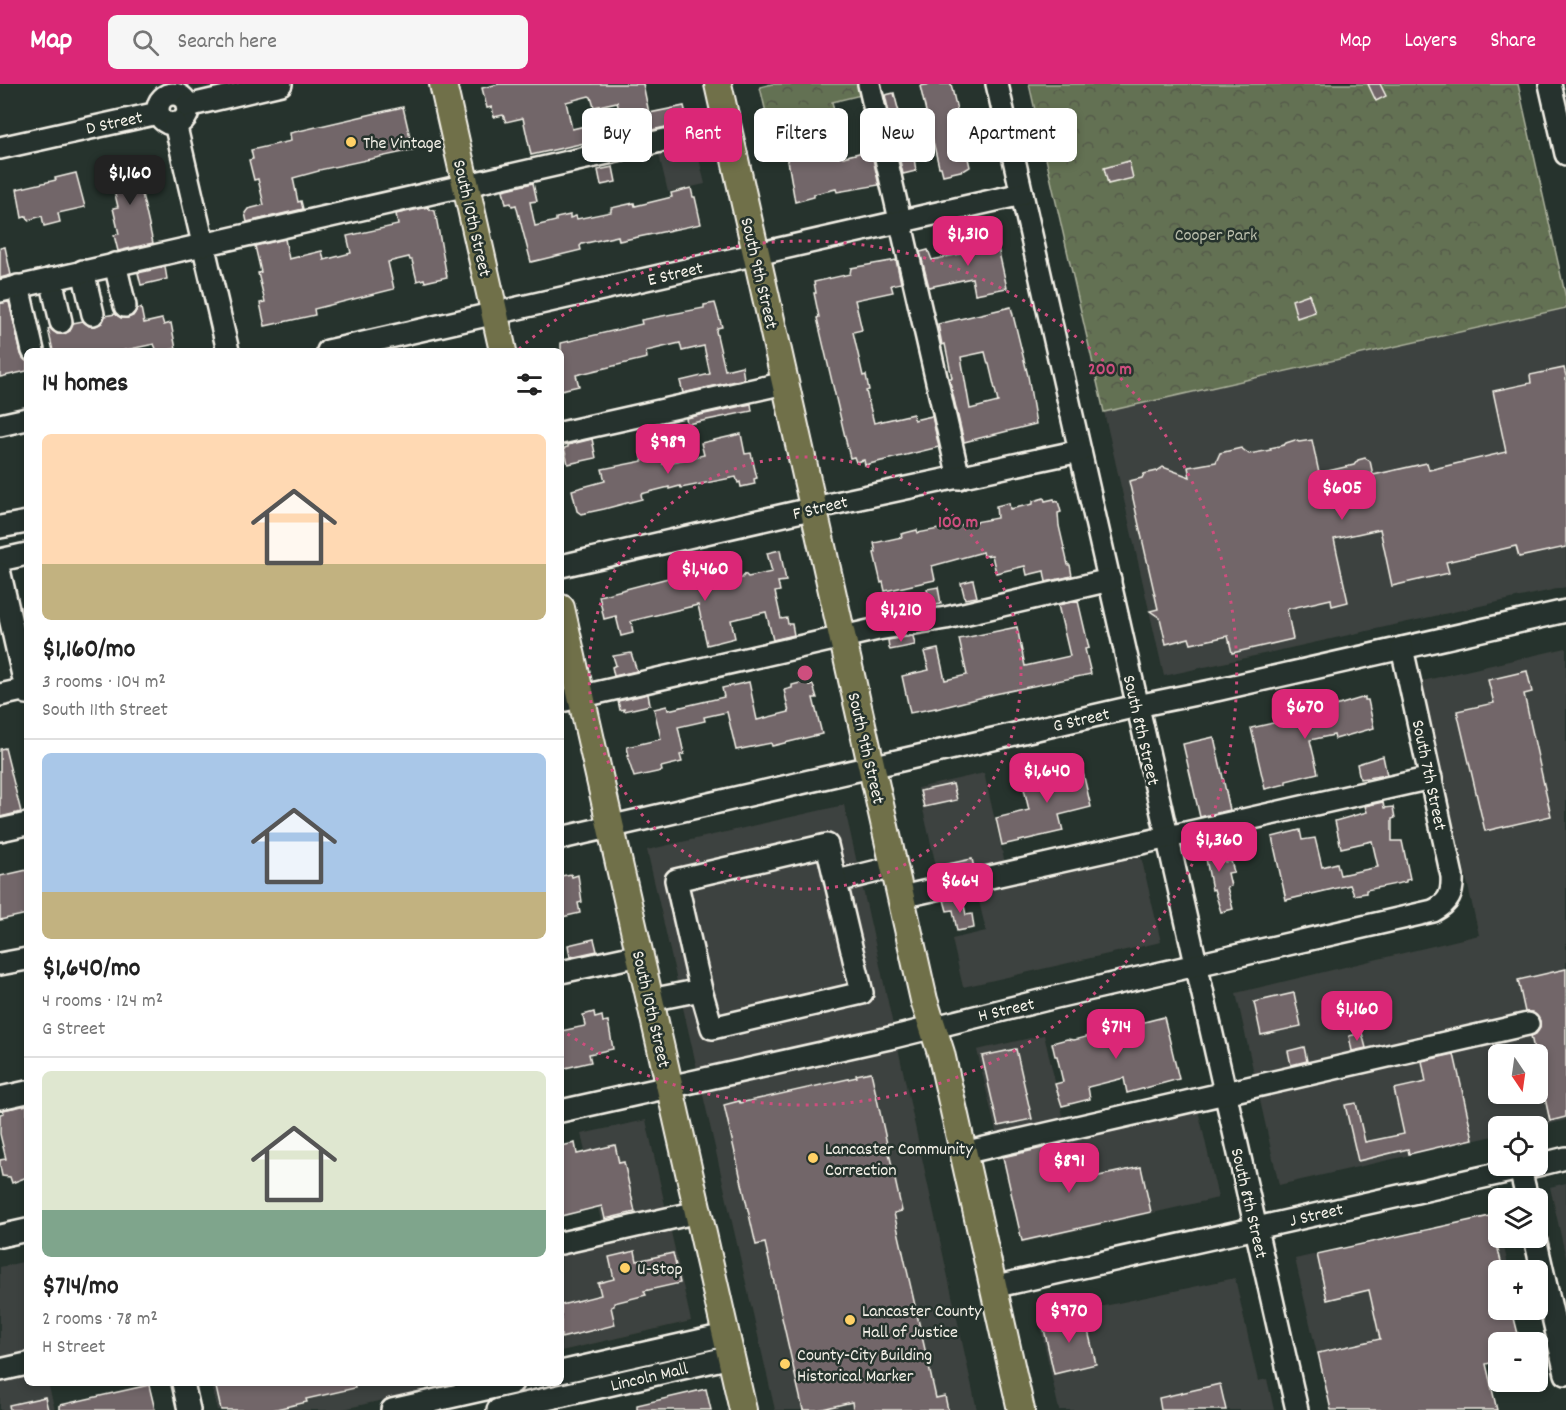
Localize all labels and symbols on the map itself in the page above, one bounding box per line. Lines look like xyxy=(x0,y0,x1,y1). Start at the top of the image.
street label: D Street xyxy=(84,106,145,143)
place label: The Vintage xyxy=(363,132,442,157)
marker: The Vintage xyxy=(344,135,358,149)
pin: $1,160 xyxy=(81,155,179,206)
street label: South 10th Street xyxy=(445,158,496,280)
street label: South 9th Street xyxy=(733,215,783,332)
pin: $1,310 xyxy=(919,216,1017,267)
park label: Cooper Park xyxy=(1175,224,1257,249)
street label: E Street xyxy=(645,257,706,294)
text: 200 m xyxy=(1088,358,1132,383)
pin: $989 xyxy=(632,424,704,475)
pin: $605 xyxy=(1306,470,1378,521)
street label: F Street xyxy=(791,491,851,528)
text: 100 m xyxy=(938,511,978,536)
pin: $1,460 xyxy=(656,551,754,602)
pin: $1,210 xyxy=(852,592,950,643)
centre of rings xyxy=(795,663,815,683)
street label: South 8th Street xyxy=(1115,673,1164,789)
pin: $670 xyxy=(1269,689,1341,740)
street label: South 9th Street xyxy=(840,690,890,807)
street label: G Street xyxy=(1051,703,1112,740)
street label: South 7th Street xyxy=(1404,718,1452,833)
pin: $1,640 xyxy=(998,753,1096,804)
pin: $1,360 xyxy=(1170,822,1268,873)
pin: $664 xyxy=(924,863,996,914)
street label: South 10th Street xyxy=(624,949,675,1071)
pin: $1,160 xyxy=(1308,991,1406,1042)
street label: H Street xyxy=(976,993,1038,1030)
pin: $714 xyxy=(1080,1009,1152,1060)
north arrow xyxy=(1488,1044,1548,1104)
place label: Lancaster Community Correction xyxy=(825,1138,973,1184)
pin: $891 xyxy=(1033,1143,1105,1194)
street label: South 8th Street xyxy=(1223,1146,1272,1262)
marker: Lancaster Community Correction xyxy=(806,1151,820,1165)
street label: J Street xyxy=(1287,1198,1346,1235)
place label: U-Stop xyxy=(637,1258,683,1283)
marker: U-Stop xyxy=(618,1261,632,1275)
pin: $970 xyxy=(1033,1293,1105,1344)
place label: Lancaster County Hall of Justice xyxy=(862,1300,982,1346)
marker: Lancaster County Hall of Justice xyxy=(843,1313,857,1327)
place label: County-City Building Historical Marker xyxy=(797,1344,932,1390)
street label: Lincoln Mall xyxy=(609,1357,691,1399)
marker: County-City Building Historical Marker xyxy=(778,1357,792,1371)

